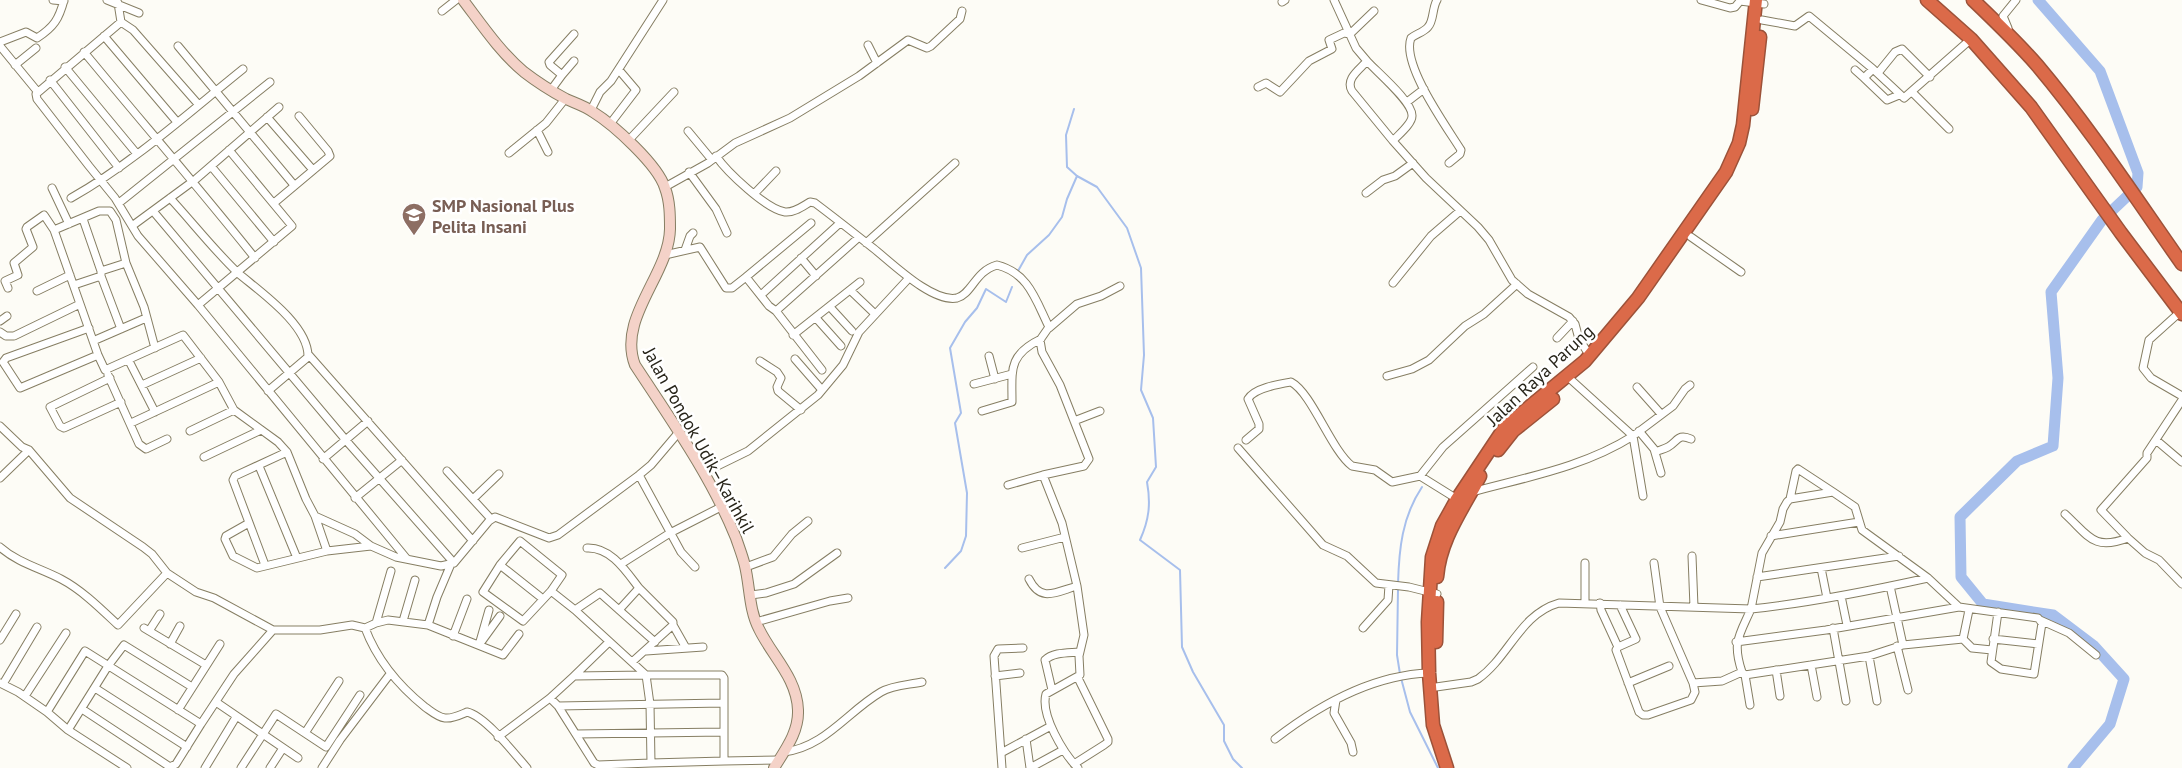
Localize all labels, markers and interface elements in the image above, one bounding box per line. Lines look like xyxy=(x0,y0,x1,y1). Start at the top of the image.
place label: SMP Nasional Plus Pelita Insani xyxy=(432,194,575,238)
school or university icon: SMP Nasional Plus Pelita Insani xyxy=(401,202,427,236)
street label: Jalan Raya Parung xyxy=(1481,319,1598,431)
street label: Jalan Pondok Udik–Karihkil xyxy=(638,342,760,538)

